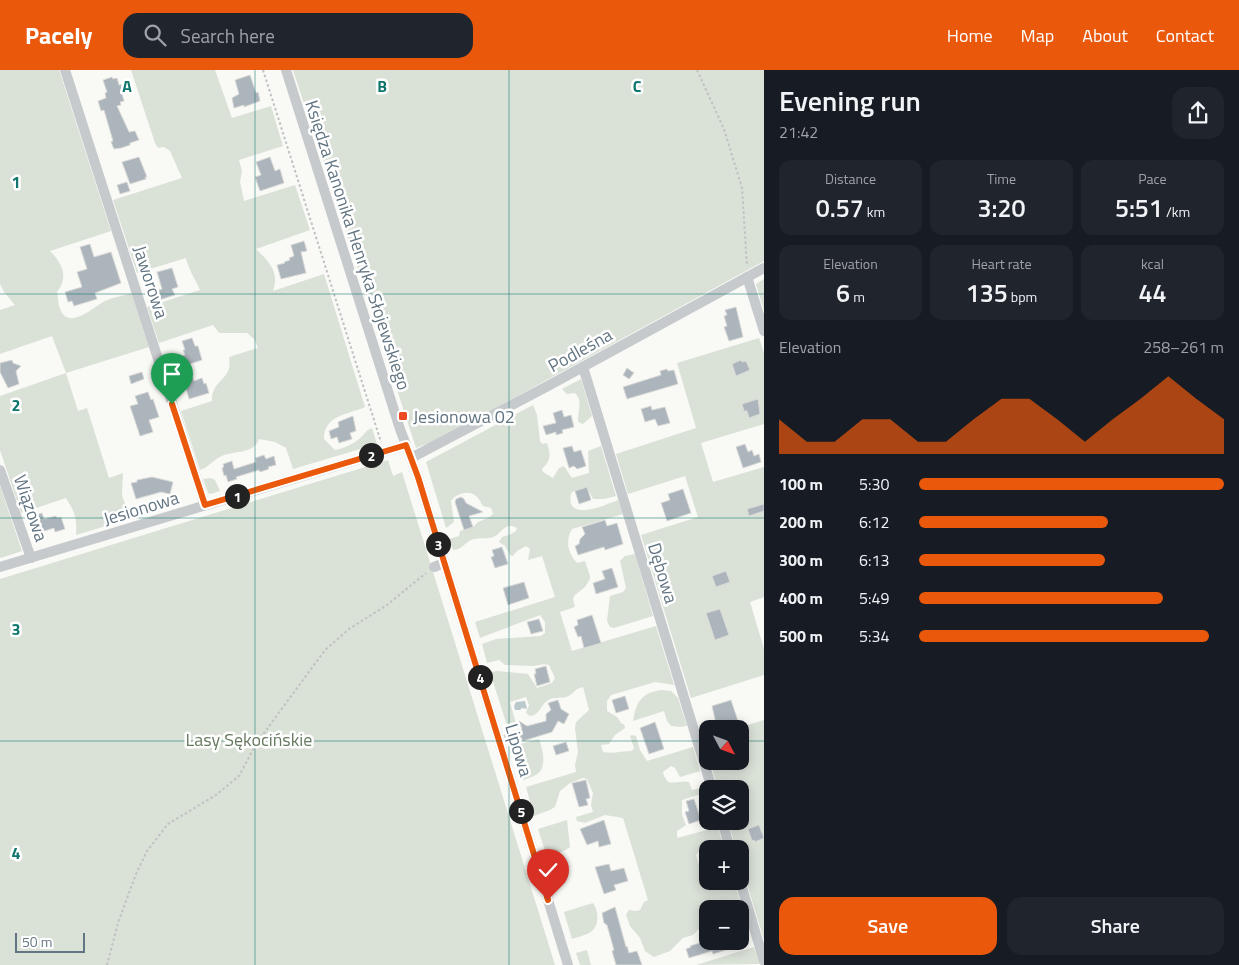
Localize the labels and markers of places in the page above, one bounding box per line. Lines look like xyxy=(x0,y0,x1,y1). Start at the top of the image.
pin xyxy=(151,353,193,404)
place label: Jesionowa 02 xyxy=(413,403,515,430)
marker: Jesionowa 02 xyxy=(397,410,409,422)
pin: 2 xyxy=(358,442,384,468)
pin: 1 xyxy=(224,484,250,508)
pin: 3 xyxy=(426,532,450,556)
pin: 4 xyxy=(468,664,492,690)
pin: 5 xyxy=(508,798,534,824)
pin xyxy=(527,849,569,900)

